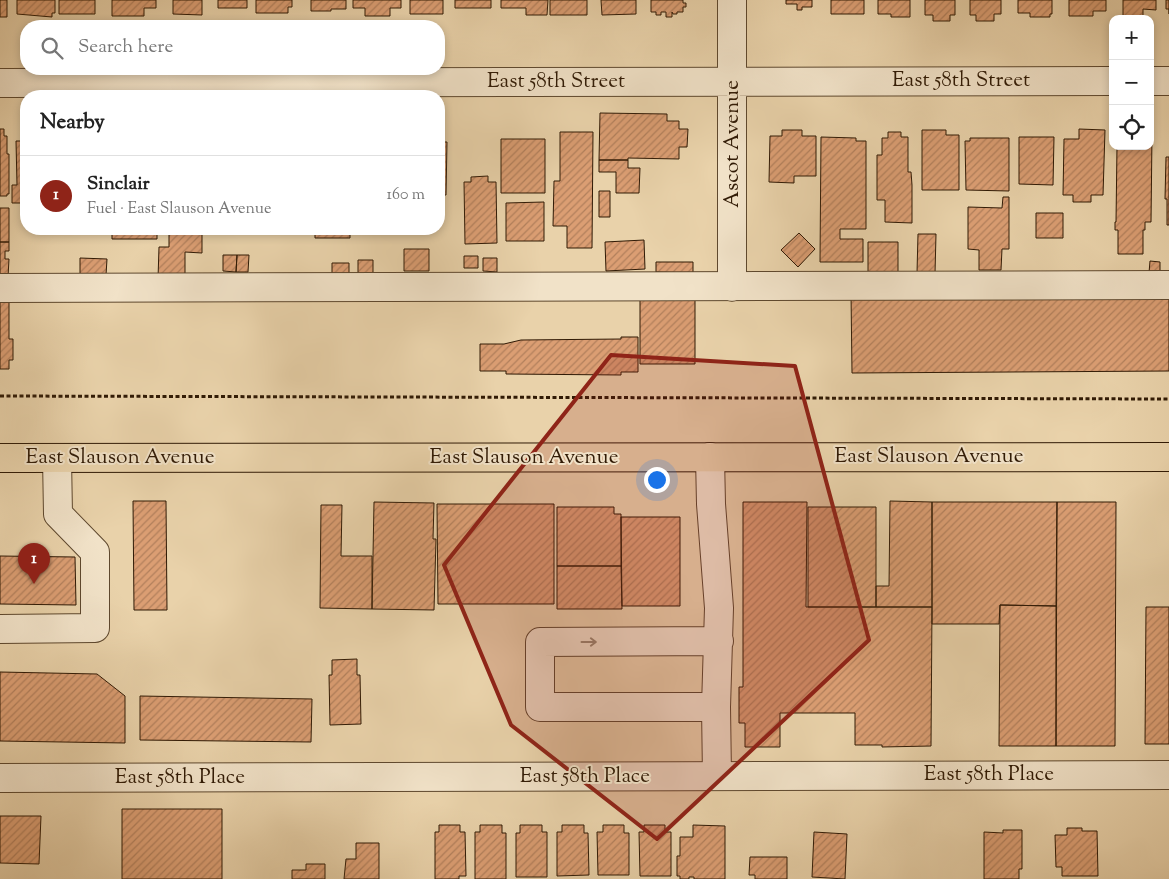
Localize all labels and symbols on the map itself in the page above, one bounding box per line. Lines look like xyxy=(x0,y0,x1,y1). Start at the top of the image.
street label: East 58th Street xyxy=(892,66,1030,96)
street label: East 58th Street xyxy=(487,67,625,97)
street label: Ascot Avenue xyxy=(718,80,748,208)
street label: East Slauson Avenue xyxy=(835,442,1023,472)
street label: East Slauson Avenue xyxy=(26,443,214,473)
street label: East Slauson Avenue xyxy=(430,443,618,473)
your location xyxy=(644,467,670,493)
pin: 1 xyxy=(18,543,50,584)
one-way arrow xyxy=(580,637,596,646)
street label: East 58th Place xyxy=(924,760,1054,790)
street label: East 58th Place xyxy=(520,762,650,792)
street label: East 58th Place xyxy=(115,763,245,793)

